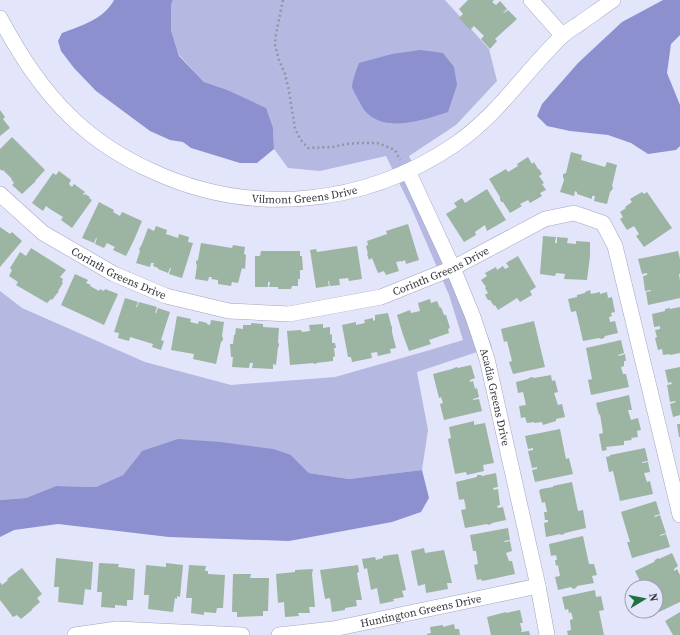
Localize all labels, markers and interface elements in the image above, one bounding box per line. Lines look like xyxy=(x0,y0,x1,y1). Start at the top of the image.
street label: Vilmont Greens Drive xyxy=(251,182,359,207)
street label: Corinth Greens Drive xyxy=(69,243,169,303)
street label: Corinth Greens Drive xyxy=(390,243,492,299)
street label: Acadia Greens Drive xyxy=(476,346,514,448)
north arrow xyxy=(624,579,664,619)
street label: Huntington Greens Drive xyxy=(359,590,483,631)
text: N xyxy=(645,592,661,603)

